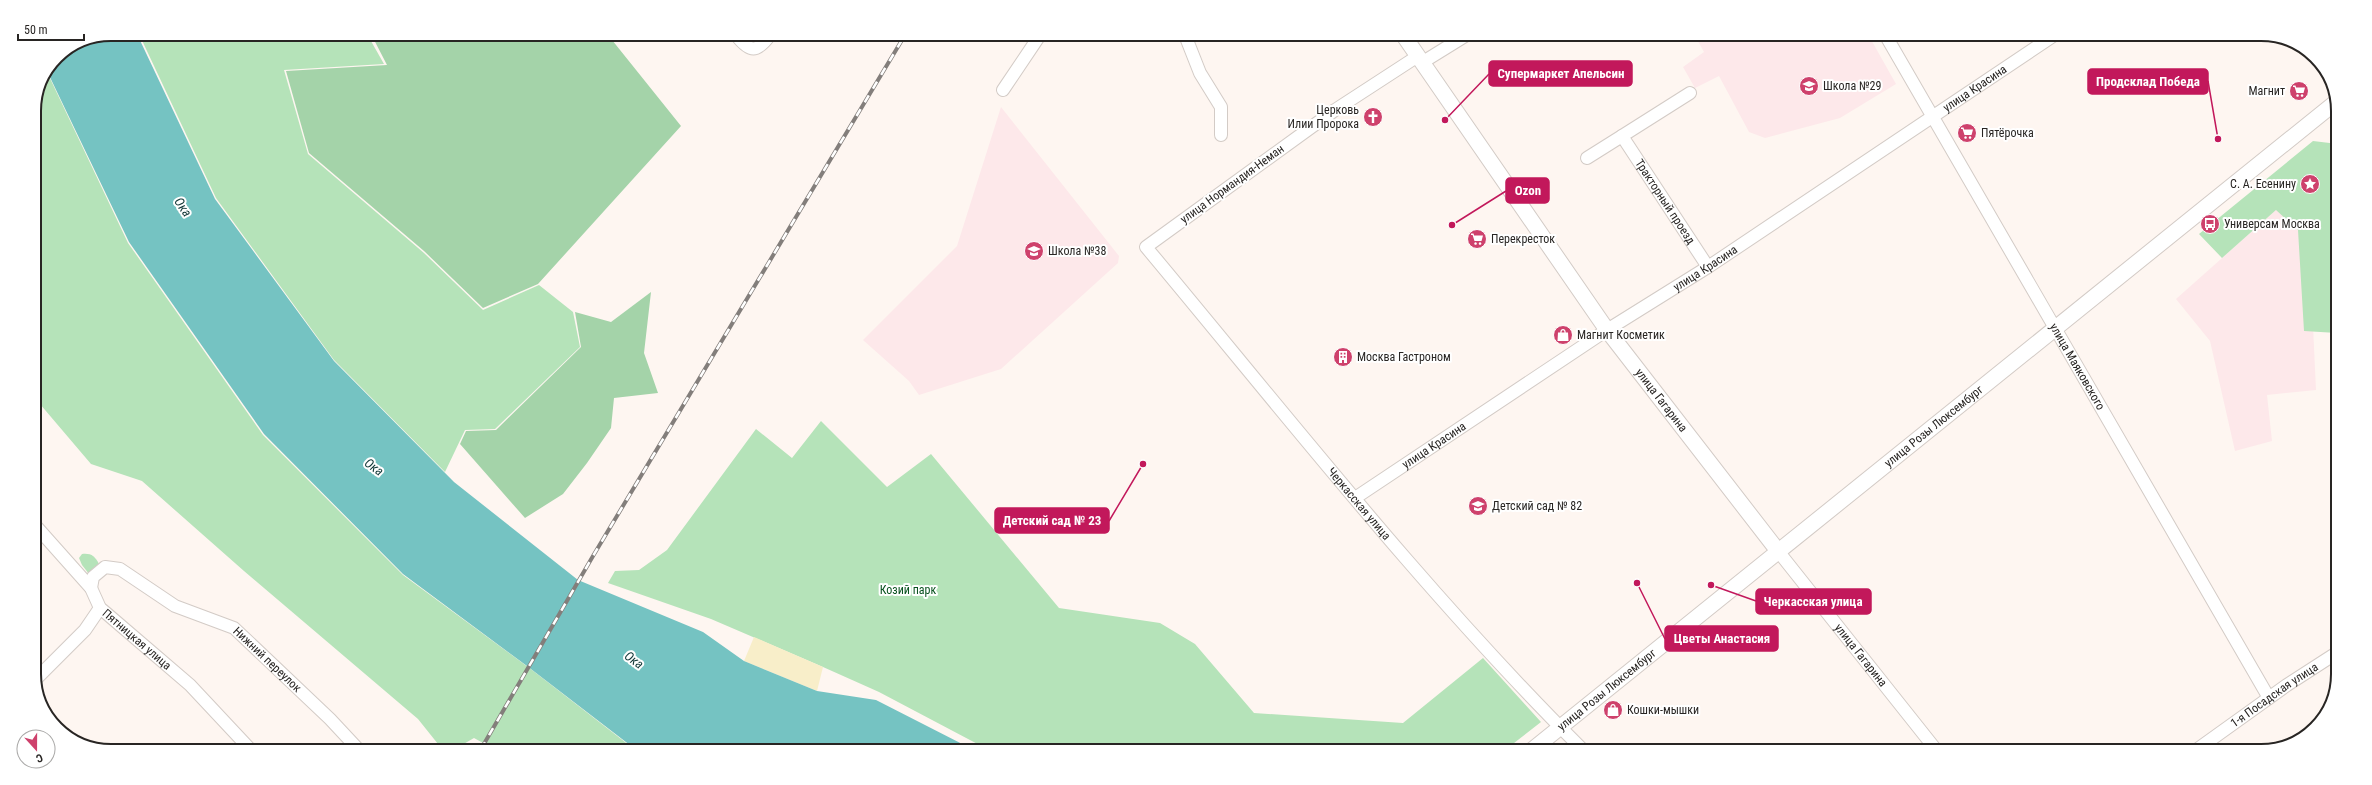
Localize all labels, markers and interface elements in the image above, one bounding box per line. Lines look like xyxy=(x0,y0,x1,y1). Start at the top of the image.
scale bar xyxy=(18,16,84,42)
text: 50 m xyxy=(24,23,48,37)
callout: Супермаркет Апельсин xyxy=(1489,61,1632,86)
street label: улица Красина xyxy=(1940,62,2010,115)
text: Супермаркет Апельсин xyxy=(1497,66,1625,81)
callout: Продсклад Победа xyxy=(2088,69,2208,94)
text: Продсклад Победа xyxy=(2096,74,2200,89)
school or university icon: Школа №29 xyxy=(1798,75,1820,97)
place label: Школа №29 xyxy=(1823,79,1882,93)
supermarket icon: Магнит xyxy=(2288,80,2310,102)
place label: Магнит xyxy=(2248,84,2285,98)
place label: Церковь Илии Пророка xyxy=(1288,103,1359,131)
church icon: Церковь Илии Пророка xyxy=(1362,106,1384,128)
supermarket icon: Пятёрочка xyxy=(1956,122,1978,144)
place label: Пятёрочка xyxy=(1981,126,2034,140)
street label: улица Нормандия-Неман xyxy=(1177,142,1287,226)
street label: Тракторный проезд xyxy=(1632,157,1698,247)
place icon: С. А. Есенину xyxy=(2299,173,2321,195)
place label: С. А. Есенину xyxy=(2230,177,2296,191)
callout: Ozon xyxy=(1506,178,1549,203)
text: Ozon xyxy=(1515,183,1541,198)
water label: Ока xyxy=(171,195,195,219)
bus stop icon: Универсам Москва xyxy=(2199,213,2221,235)
place label: Универсам Москва xyxy=(2224,217,2320,231)
supermarket icon: Перекресток xyxy=(1466,228,1488,250)
place label: Перекресток xyxy=(1491,232,1555,246)
school or university icon: Школа №38 xyxy=(1023,240,1045,262)
street label: улица Красина xyxy=(1671,242,1740,294)
place label: Школа №38 xyxy=(1048,244,1107,258)
street label: улица Маяковского xyxy=(2047,321,2108,412)
shop icon: Магнит Косметик xyxy=(1552,324,1574,346)
place label: Магнит Косметик xyxy=(1577,328,1665,342)
building icon: Москва Гастроном xyxy=(1332,346,1354,368)
place label: Москва Гастроном xyxy=(1357,350,1451,364)
street label: улица Гагарина xyxy=(1632,366,1690,435)
street label: улица Розы Люксембург xyxy=(1882,382,1986,470)
street label: улица Красина xyxy=(1400,419,1469,472)
water label: Ока xyxy=(362,455,386,479)
street label: Черкасская улица xyxy=(1324,465,1394,543)
school or university icon: Детский сад № 82 xyxy=(1467,495,1489,517)
place label: Детский сад № 82 xyxy=(1492,499,1582,513)
callout: Детский сад № 23 xyxy=(995,508,1109,533)
text: Детский сад № 23 xyxy=(1003,513,1101,528)
park label: Козий парк xyxy=(880,583,936,597)
callout: Черкасская улица xyxy=(1756,589,1871,614)
text: Черкасская улица xyxy=(1763,594,1863,609)
street label: Пятницкая улица xyxy=(100,606,174,673)
street label: улица Гагарина xyxy=(1832,621,1890,690)
street label: Нижний переулок xyxy=(230,624,304,695)
callout: Цветы Анастасия xyxy=(1665,626,1778,651)
text: Цветы Анастасия xyxy=(1674,631,1770,646)
street label: улица Розы Люксембург xyxy=(1555,646,1659,734)
water label: Ока xyxy=(622,648,646,672)
street label: 1-я Посадская улица xyxy=(2228,660,2321,730)
shop icon: Кошки-мышки xyxy=(1602,699,1624,721)
place label: Кошки-мышки xyxy=(1627,703,1699,717)
north arrow xyxy=(16,729,56,769)
text: С xyxy=(34,751,45,765)

